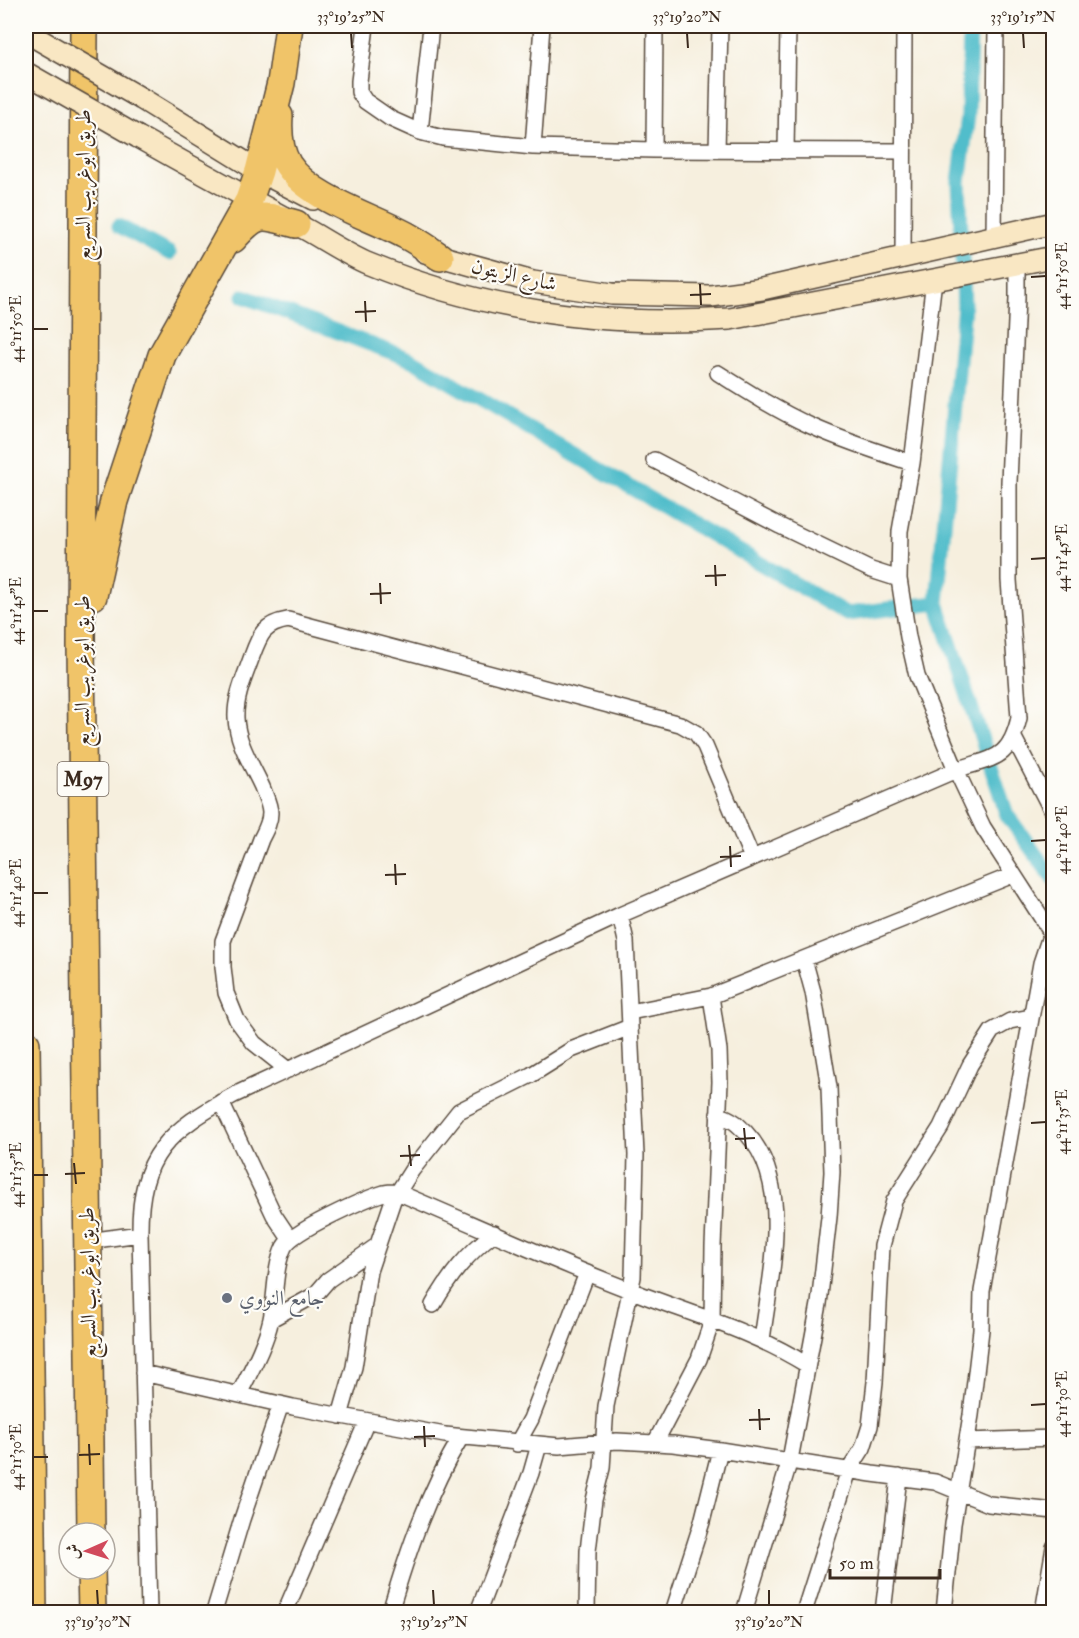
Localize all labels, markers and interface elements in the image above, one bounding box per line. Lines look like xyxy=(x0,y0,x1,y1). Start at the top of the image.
text: 33°19'25"N xyxy=(317,8,385,27)
text: 33°19'20"N xyxy=(653,8,722,27)
text: 33°19'15"N xyxy=(990,8,1056,27)
street label: طريق ابوغريب السريع xyxy=(70,109,102,261)
text: 44°11'50"E xyxy=(1053,242,1072,310)
street label: شارع الزيتون xyxy=(468,252,559,302)
text: 44°11'50"E xyxy=(7,295,26,363)
text: 44°11'45"E xyxy=(1053,524,1072,592)
text: 44°11'45"E xyxy=(7,577,26,645)
street label: طريق ابوغريب السريع xyxy=(69,595,101,747)
road number: M97 xyxy=(58,762,109,796)
text: 44°11'40"E xyxy=(1053,805,1072,875)
text: 44°11'40"E xyxy=(7,858,26,928)
text: 44°11'35"E xyxy=(1053,1089,1072,1155)
text: 44°11'35"E xyxy=(7,1142,26,1208)
street label: طريق ابوغريب السريع xyxy=(73,1207,108,1359)
place label: جامع النووي xyxy=(239,1285,325,1317)
marker: جامع النووي xyxy=(220,1291,234,1305)
text: 44°11'30"E xyxy=(1053,1370,1072,1437)
text: 44°11'30"E xyxy=(7,1423,26,1490)
north arrow xyxy=(57,1521,117,1581)
scale bar xyxy=(830,1542,940,1580)
text: ش xyxy=(63,1543,83,1560)
text: 50 m xyxy=(839,1552,874,1575)
text: 33°19'30"N xyxy=(64,1613,132,1632)
text: 33°19'25"N xyxy=(400,1613,468,1632)
text: 33°19'20"N xyxy=(735,1613,804,1632)

